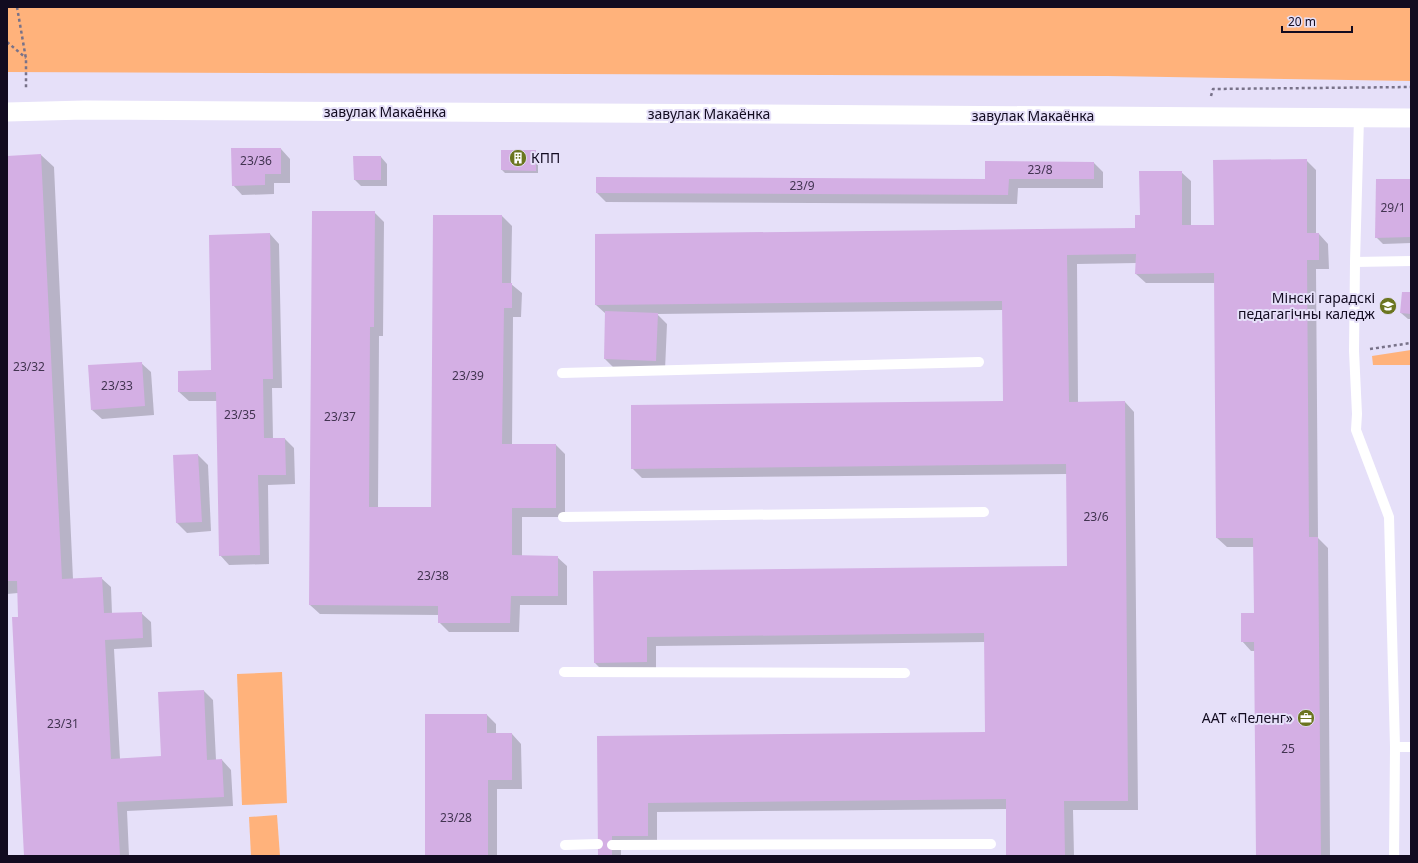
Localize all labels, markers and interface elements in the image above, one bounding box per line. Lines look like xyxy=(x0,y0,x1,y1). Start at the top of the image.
scale bar xyxy=(1282,8,1352,34)
text: 20 m xyxy=(1288,13,1316,30)
street label: завулак Макаёнка xyxy=(324,102,446,121)
street label: завулак Макаёнка xyxy=(648,104,770,123)
street label: завулак Макаёнка xyxy=(972,106,1094,125)
building icon: КПП xyxy=(508,148,528,168)
place label: КПП xyxy=(531,148,560,167)
house number: 23/36 xyxy=(240,152,272,169)
house number: 23/8 xyxy=(1027,161,1053,178)
house number: 23/9 xyxy=(789,177,815,194)
house number: 29/1 xyxy=(1380,199,1406,216)
place label: Мінскі гарадскі педагагічны каледж xyxy=(1238,288,1375,323)
school or university icon: Мінскі гарадскі педагагічны каледж xyxy=(1378,296,1398,316)
house number: 23/32 xyxy=(13,358,45,375)
house number: 23/39 xyxy=(452,367,484,384)
house number: 23/33 xyxy=(101,377,133,394)
house number: 23/35 xyxy=(224,406,256,423)
house number: 23/37 xyxy=(324,408,356,425)
house number: 23/6 xyxy=(1083,508,1109,525)
house number: 23/38 xyxy=(417,567,449,584)
place label: ААТ «Пеленг» xyxy=(1202,708,1293,727)
office icon: ААТ «Пеленг» xyxy=(1296,708,1316,728)
house number: 23/31 xyxy=(47,715,79,732)
house number: 25 xyxy=(1281,740,1295,757)
house number: 23/28 xyxy=(440,809,472,826)

